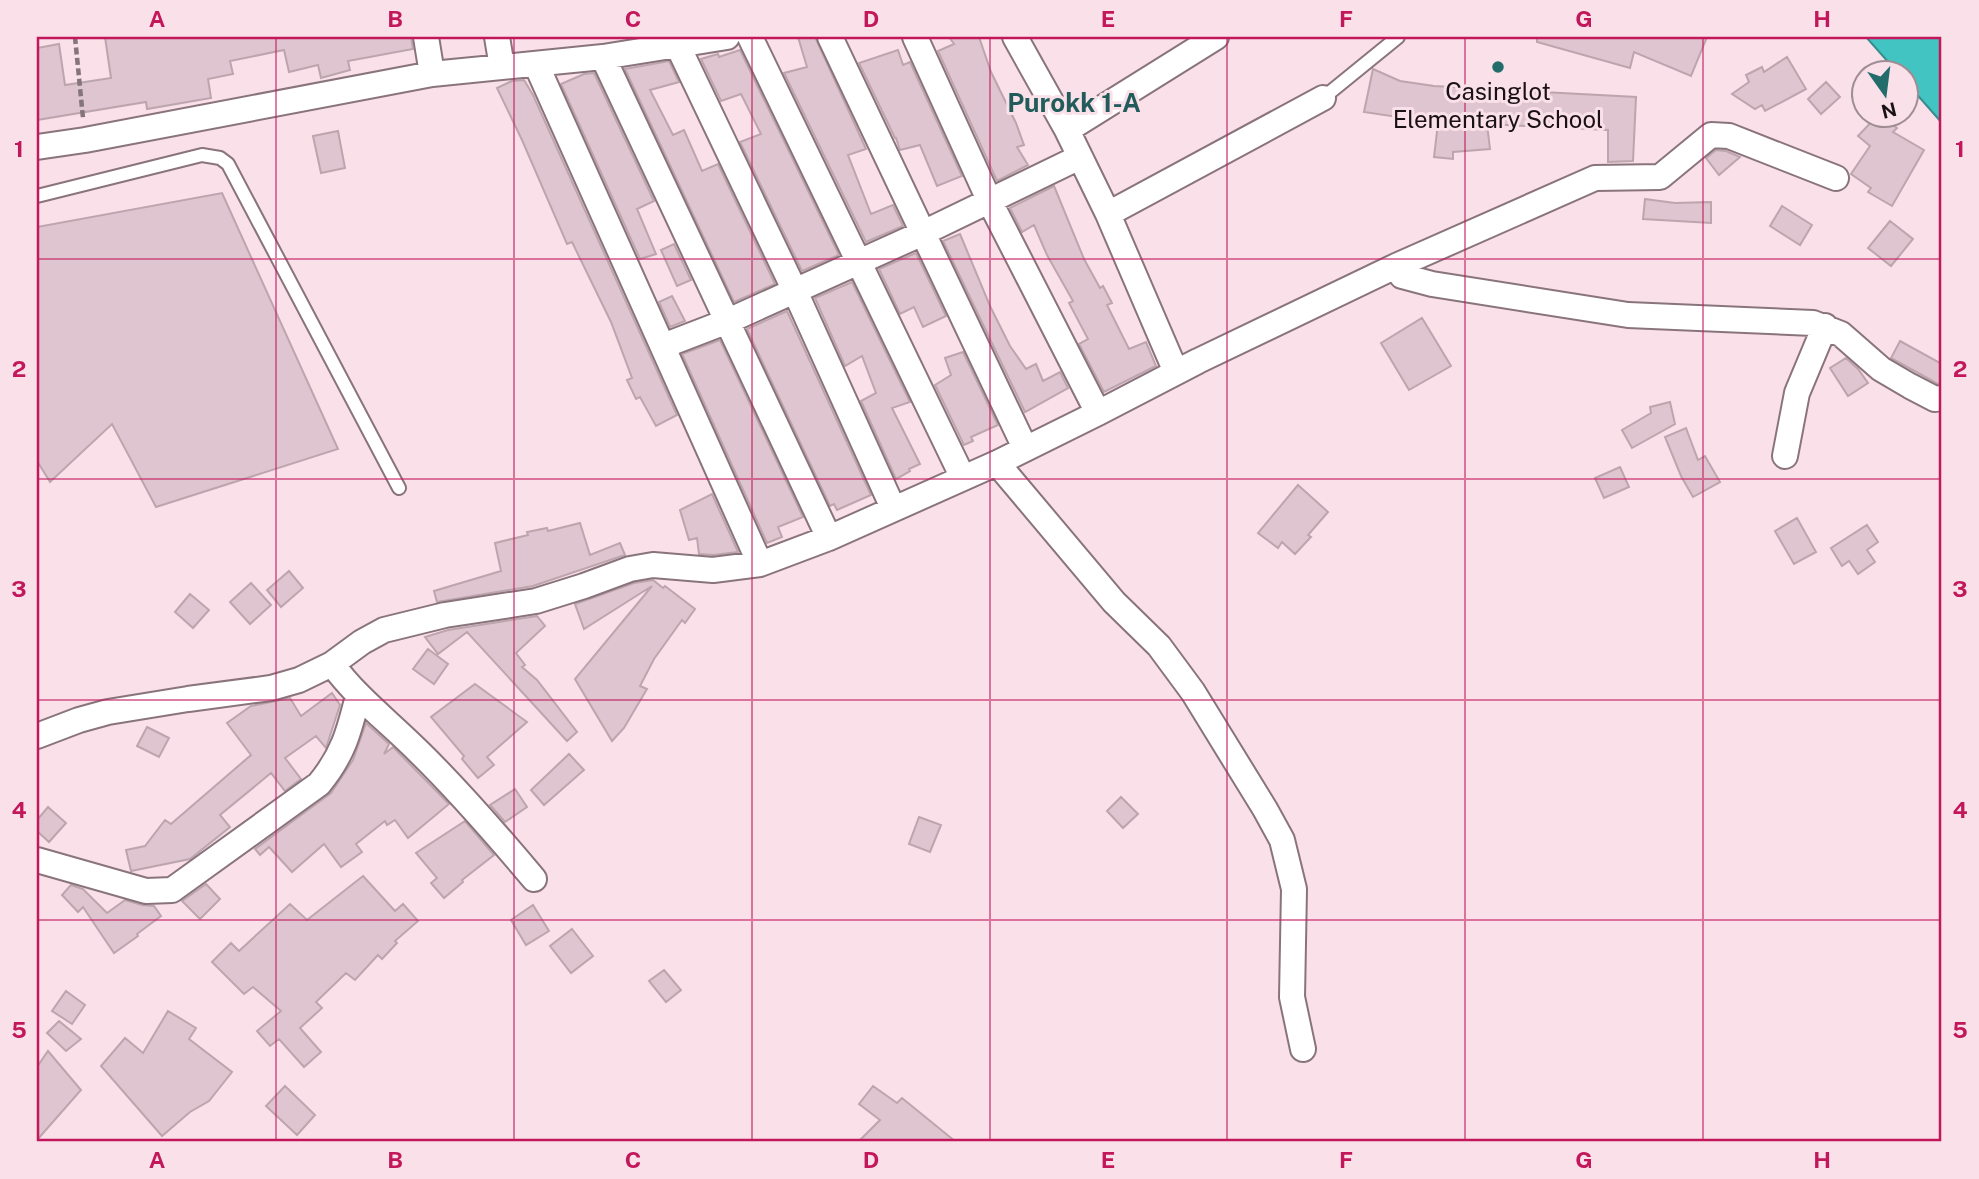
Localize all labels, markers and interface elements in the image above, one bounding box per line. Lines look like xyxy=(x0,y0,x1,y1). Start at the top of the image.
text: A xyxy=(149,5,166,32)
text: B xyxy=(387,5,403,32)
text: C xyxy=(625,5,641,32)
text: D xyxy=(863,5,879,32)
text: E xyxy=(1101,5,1115,32)
text: F xyxy=(1339,5,1353,32)
text: G xyxy=(1575,5,1593,32)
text: H xyxy=(1813,5,1831,32)
marker: Casinglot Elementary School xyxy=(1490,59,1506,75)
north arrow xyxy=(1850,60,1920,130)
place label: Casinglot Elementary School xyxy=(1393,77,1603,133)
district label: Purokk 1-A xyxy=(1007,87,1141,118)
text: N xyxy=(1879,98,1899,123)
text: 1 xyxy=(14,135,24,162)
text: 1 xyxy=(1955,135,1965,162)
text: 2 xyxy=(12,355,26,382)
text: 2 xyxy=(1953,355,1967,382)
text: 3 xyxy=(11,575,27,602)
text: 3 xyxy=(1952,575,1968,602)
text: 4 xyxy=(11,796,27,823)
text: 4 xyxy=(1952,796,1968,823)
text: 5 xyxy=(11,1016,27,1043)
text: 5 xyxy=(1952,1016,1968,1043)
text: A xyxy=(149,1146,166,1173)
text: B xyxy=(387,1146,403,1173)
text: C xyxy=(625,1146,641,1173)
text: D xyxy=(863,1146,879,1173)
text: E xyxy=(1101,1146,1115,1173)
text: F xyxy=(1339,1146,1353,1173)
text: G xyxy=(1575,1146,1593,1173)
text: H xyxy=(1813,1146,1831,1173)

